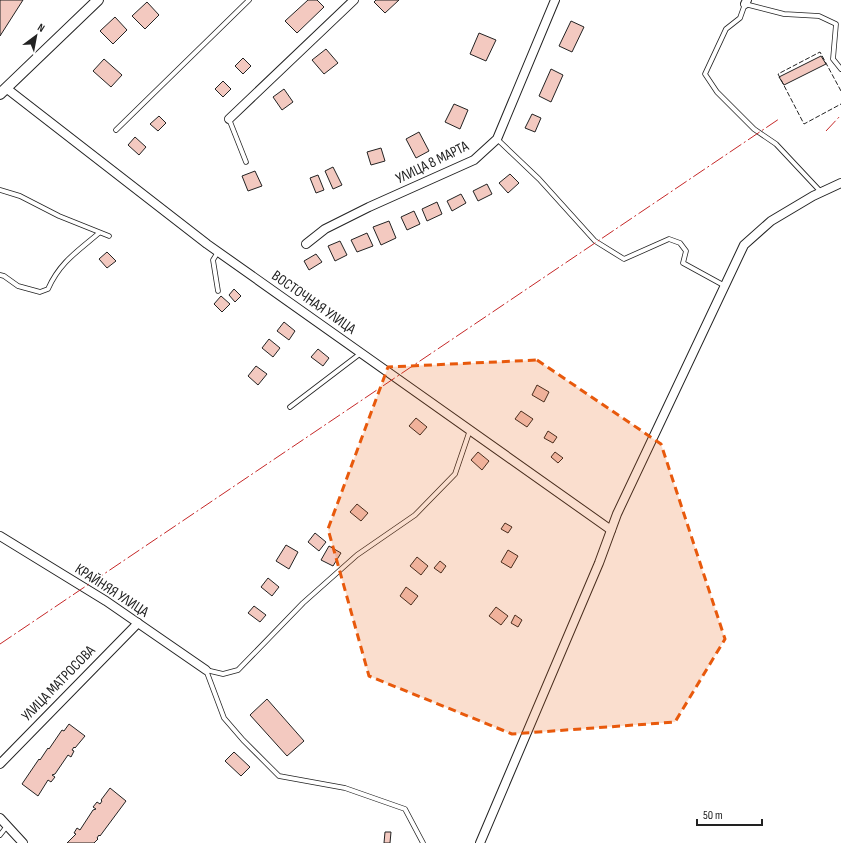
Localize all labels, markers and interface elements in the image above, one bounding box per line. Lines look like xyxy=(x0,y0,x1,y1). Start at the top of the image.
north arrow xyxy=(16,16,56,56)
text: N xyxy=(35,21,47,35)
street label: УЛИЦА 8 МАРТА xyxy=(393,136,472,188)
street label: ВОСТОЧНАЯ УЛИЦА xyxy=(268,266,360,339)
street label: КРАЙНЯЯ УЛИЦА xyxy=(71,559,153,622)
street label: УЛИЦА МАТРОСОВА xyxy=(17,641,100,725)
scale bar xyxy=(697,801,762,827)
text: 50 m xyxy=(703,808,723,823)

